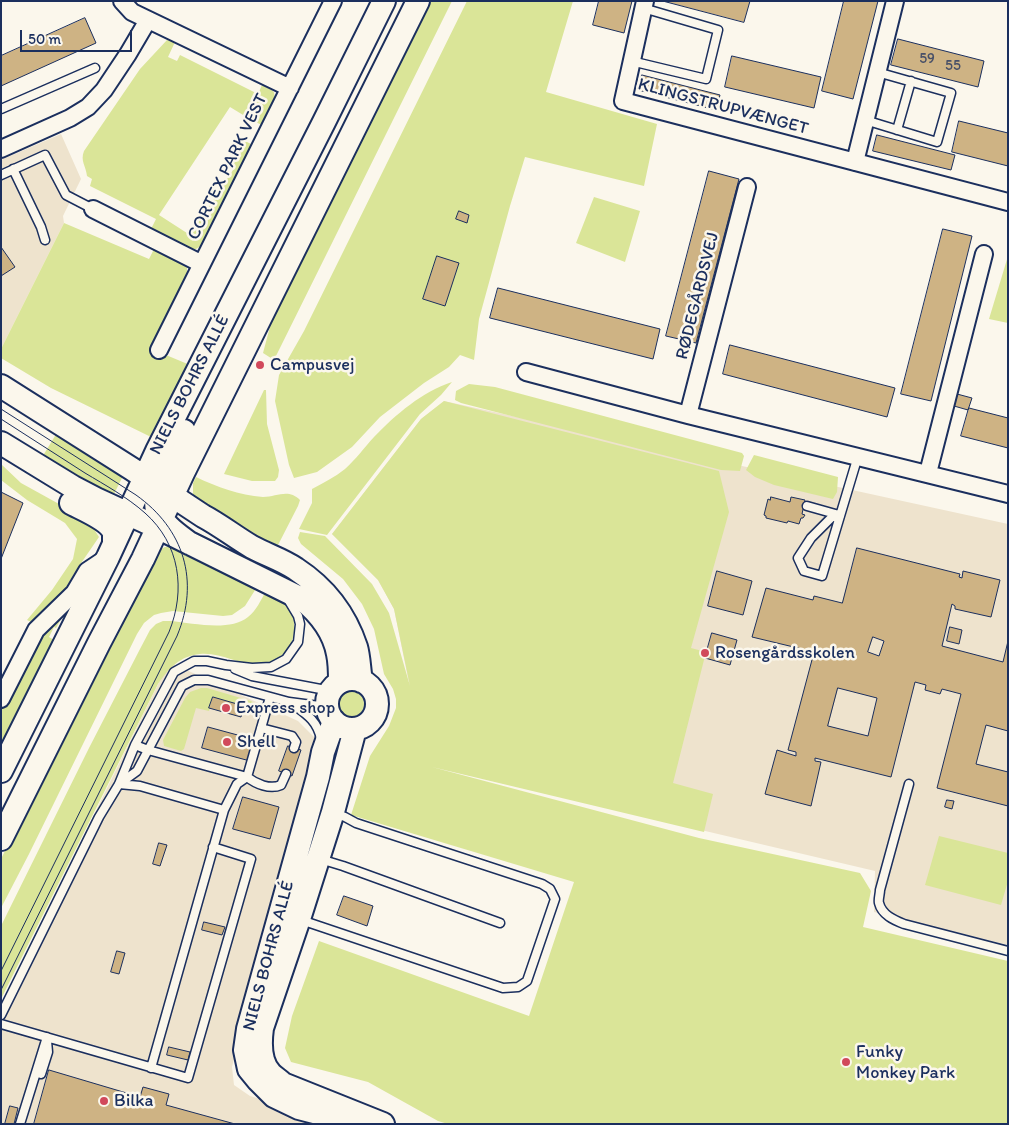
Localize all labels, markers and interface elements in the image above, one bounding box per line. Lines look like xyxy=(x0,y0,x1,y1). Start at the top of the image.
scale bar xyxy=(22,20,135,52)
text: 50 m xyxy=(28,30,61,48)
house number: 59 xyxy=(919,50,935,68)
house number: 55 xyxy=(945,57,961,75)
street label: KLINGSTRUPVÆNGET xyxy=(635,74,811,140)
street label: CORTEX PARK VEST xyxy=(183,90,273,244)
street label: RØDEGÅRDSVEJ xyxy=(672,230,724,362)
street label: NIELS BOHRS ALLÉ xyxy=(145,311,235,459)
place label: Campusvej xyxy=(270,354,354,376)
marker: Campusvej xyxy=(254,359,266,371)
place label: Rosengårdsskolen xyxy=(715,642,855,664)
marker: Rosengårdsskolen xyxy=(699,647,711,659)
place label: Express shop xyxy=(236,697,335,719)
marker: Express shop xyxy=(220,702,232,714)
place label: Shell xyxy=(237,731,276,753)
marker: Shell xyxy=(221,736,233,748)
street label: NIELS BOHRS ALLÉ xyxy=(239,879,299,1033)
place label: Funky Monkey Park xyxy=(856,1041,955,1084)
marker: Funky Monkey Park xyxy=(840,1056,852,1068)
place label: Bilka xyxy=(114,1090,153,1112)
marker: Bilka xyxy=(98,1095,110,1107)

